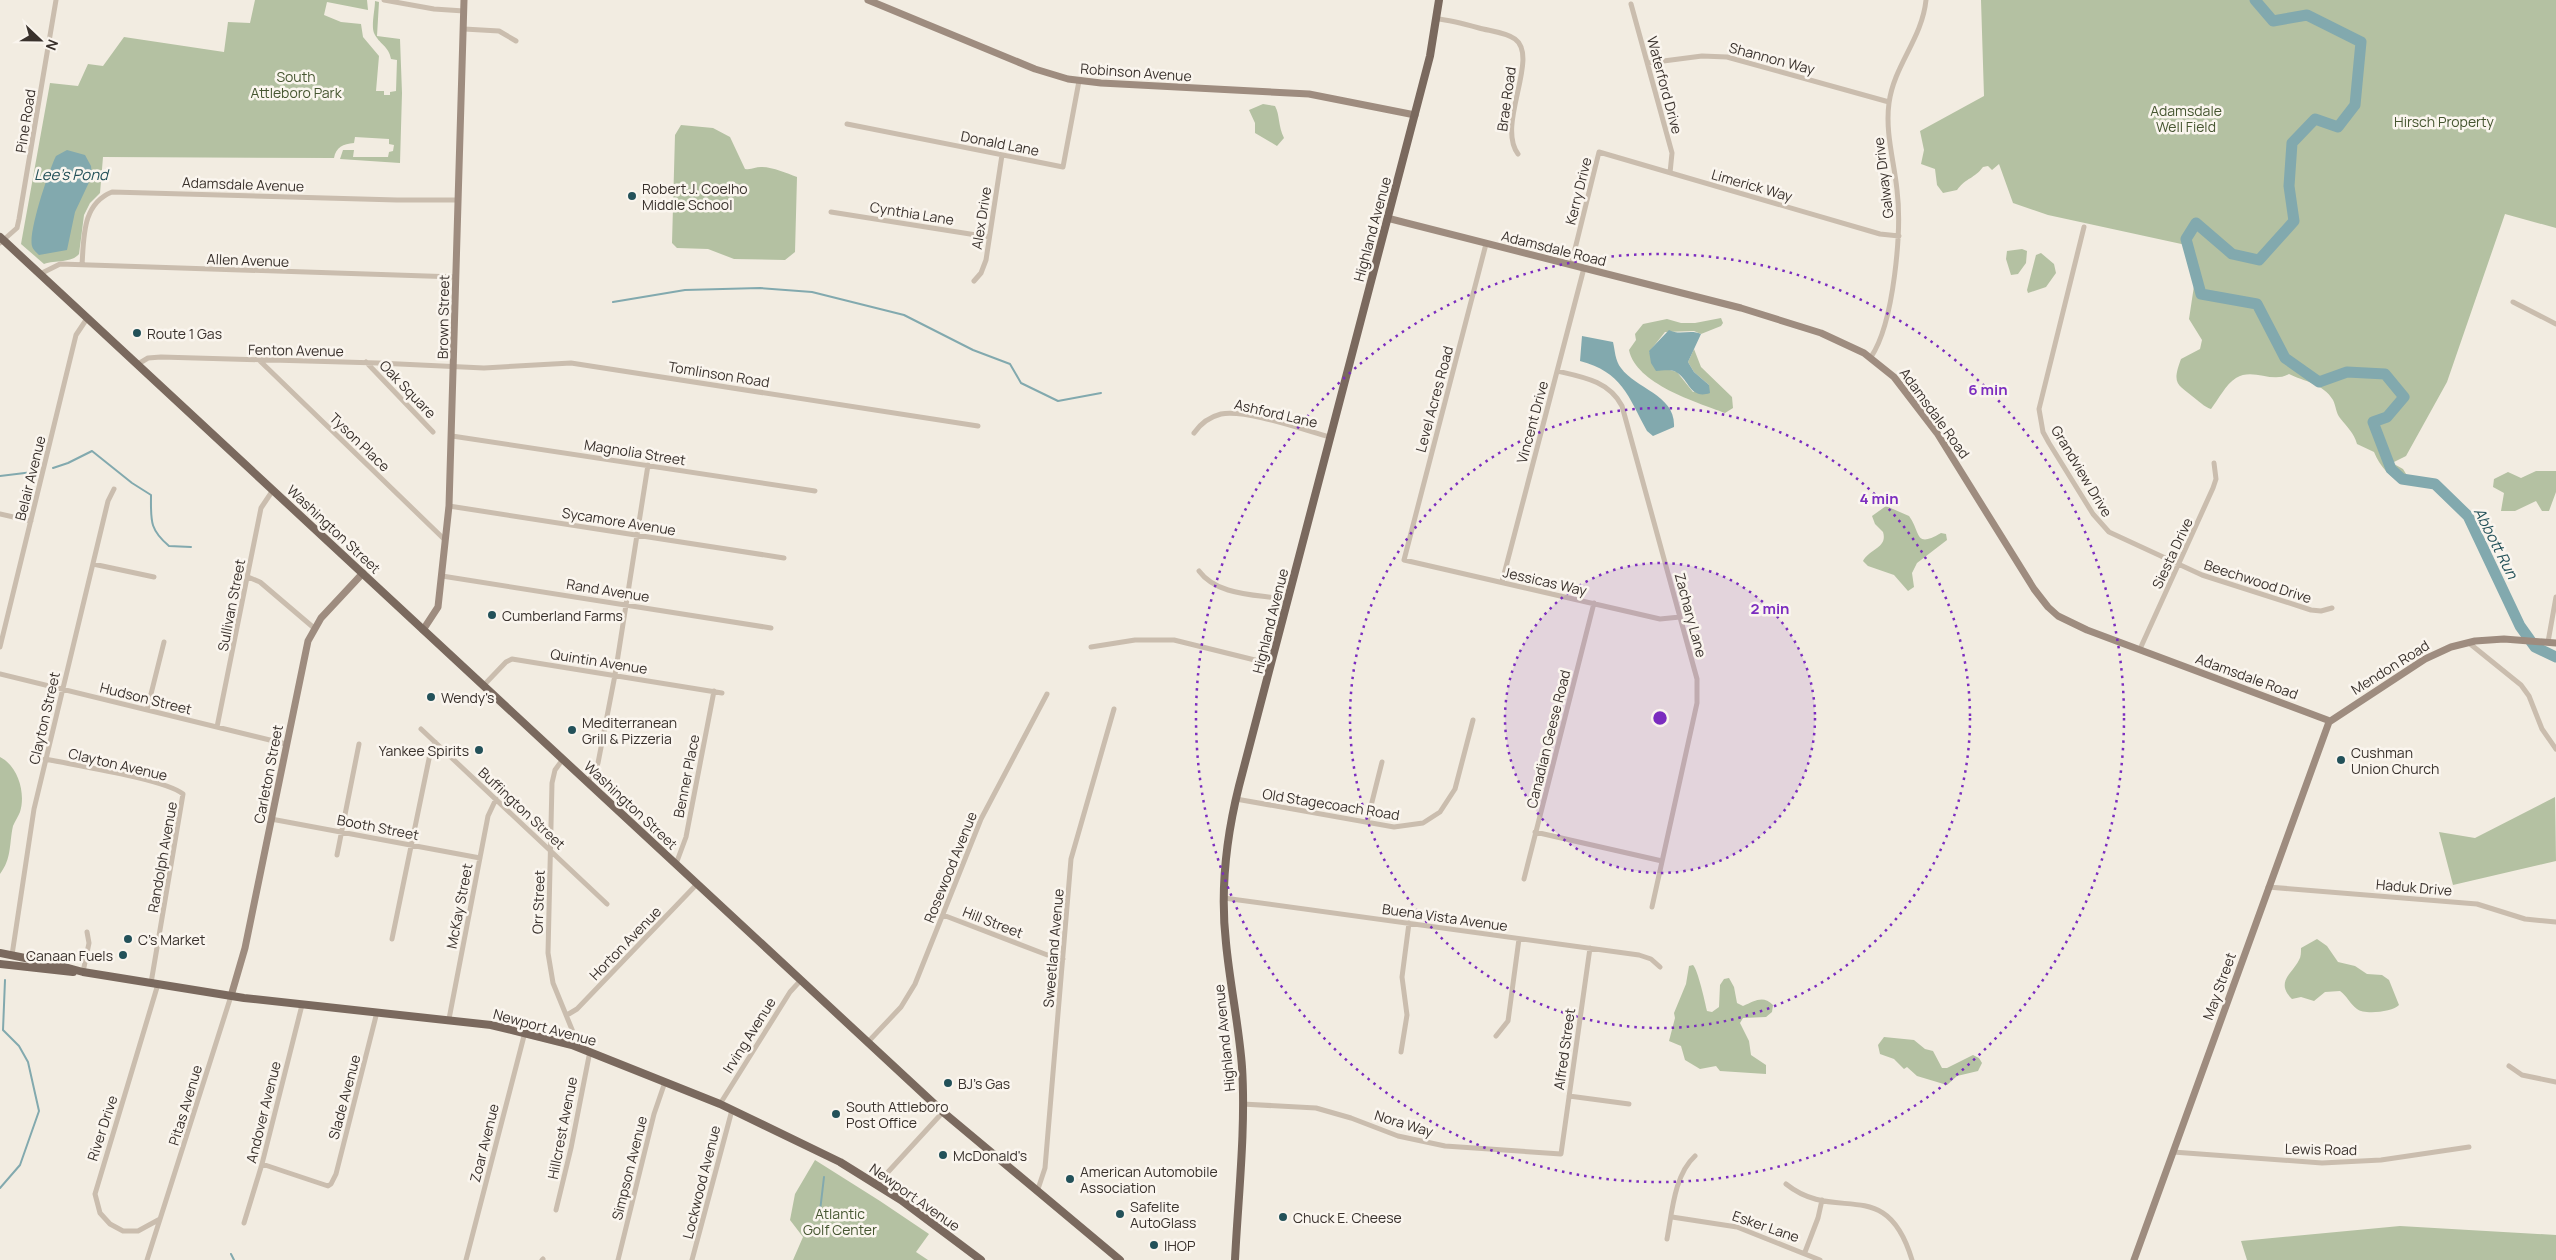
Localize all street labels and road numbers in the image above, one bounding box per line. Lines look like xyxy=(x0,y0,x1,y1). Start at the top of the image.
street label: Waterford Drive xyxy=(1643,34,1687,136)
street label: Shannon Way xyxy=(1727,37,1818,79)
street label: Robinson Avenue xyxy=(1080,59,1192,85)
street label: Brae Road xyxy=(1492,65,1520,133)
street label: Pine Road xyxy=(11,88,39,154)
street label: Donald Lane xyxy=(959,126,1041,160)
street label: Galway Drive xyxy=(1869,136,1897,220)
street label: Kerry Drive xyxy=(1560,155,1596,227)
street label: Limerick Way xyxy=(1709,164,1795,206)
street label: Adamsdale Avenue xyxy=(181,172,305,196)
street label: Highland Avenue xyxy=(1349,174,1395,284)
street label: Alex Drive xyxy=(967,185,995,251)
street label: Cynthia Lane xyxy=(869,197,955,229)
street label: Adamsdale Road xyxy=(1499,226,1609,270)
street label: Allen Avenue xyxy=(206,249,290,271)
street label: Brown Street xyxy=(433,274,453,359)
street label: Fenton Avenue xyxy=(248,340,344,360)
street label: Level Acres Road xyxy=(1411,344,1457,454)
street label: Oak Square xyxy=(376,356,440,422)
street label: Tomlinson Road xyxy=(667,357,771,391)
street label: Adamsdale Road xyxy=(1896,364,1974,462)
street label: Vincent Drive xyxy=(1512,379,1552,465)
street label: Ashford Lane xyxy=(1233,394,1319,432)
street label: Tyson Place xyxy=(326,409,394,475)
street label: Grandview Drive xyxy=(2047,422,2117,520)
street label: Belair Avenue xyxy=(10,434,50,522)
street label: Magnolia Street xyxy=(583,435,688,469)
street label: Washington Street xyxy=(283,481,385,578)
street label: Sycamore Avenue xyxy=(561,503,677,539)
street label: Siesta Drive xyxy=(2147,514,2197,592)
street label: Beechwood Drive xyxy=(2202,555,2314,607)
street label: Sullivan Street xyxy=(213,557,249,653)
street label: Jessicas Way xyxy=(1501,562,1589,600)
street label: Highland Avenue xyxy=(1248,566,1292,676)
street label: Zachary Lane xyxy=(1671,571,1711,659)
street label: Rand Avenue xyxy=(565,574,651,606)
street label: Mendon Road xyxy=(2347,635,2433,699)
street label: Quintin Avenue xyxy=(549,644,649,678)
street label: Adamsdale Road xyxy=(2193,649,2301,703)
street label: Canadian Geese Road xyxy=(1522,668,1574,810)
street label: Clayton Street xyxy=(24,669,64,766)
street label: Hudson Street xyxy=(98,677,194,719)
street label: Carleton Street xyxy=(249,723,287,825)
street label: Benner Place xyxy=(669,733,703,819)
street label: Clayton Avenue xyxy=(67,743,169,785)
street label: Washington Street xyxy=(580,757,682,854)
street label: Buffington Street xyxy=(475,763,570,853)
street label: Old Stagecoach Road xyxy=(1261,784,1401,824)
street label: Randolph Avenue xyxy=(143,800,181,914)
street label: Rosewood Avenue xyxy=(919,809,981,925)
street label: Booth Street xyxy=(335,810,421,844)
street label: McKay Street xyxy=(441,861,477,950)
street label: Orr Street xyxy=(527,869,549,934)
street label: Haduk Drive xyxy=(2375,874,2453,900)
street label: Sweetland Avenue xyxy=(1038,888,1068,1008)
street label: Buena Vista Avenue xyxy=(1381,899,1509,935)
street label: Horton Avenue xyxy=(585,902,665,984)
street label: Hill Street xyxy=(960,902,1026,942)
street label: May Street xyxy=(2198,949,2240,1022)
street label: Highland Avenue xyxy=(1209,983,1239,1093)
street label: Irving Avenue xyxy=(718,993,780,1077)
street label: Newport Avenue xyxy=(491,1004,599,1050)
street label: Alfred Street xyxy=(1549,1006,1579,1091)
street label: Slade Avenue xyxy=(324,1053,364,1141)
street label: Andover Avenue xyxy=(241,1059,285,1165)
street label: Pitas Avenue xyxy=(164,1062,206,1148)
street label: Hillcrest Avenue xyxy=(543,1075,581,1181)
street label: River Drive xyxy=(83,1093,121,1163)
street label: Zoar Avenue xyxy=(465,1102,503,1184)
street label: Nora Way xyxy=(1372,1105,1436,1141)
street label: Simpson Avenue xyxy=(607,1114,651,1222)
street label: Lockwood Avenue xyxy=(678,1123,724,1241)
street label: Lewis Road xyxy=(2285,1139,2357,1159)
street label: Newport Avenue xyxy=(866,1159,964,1235)
street label: Esker Lane xyxy=(1730,1206,1802,1246)

